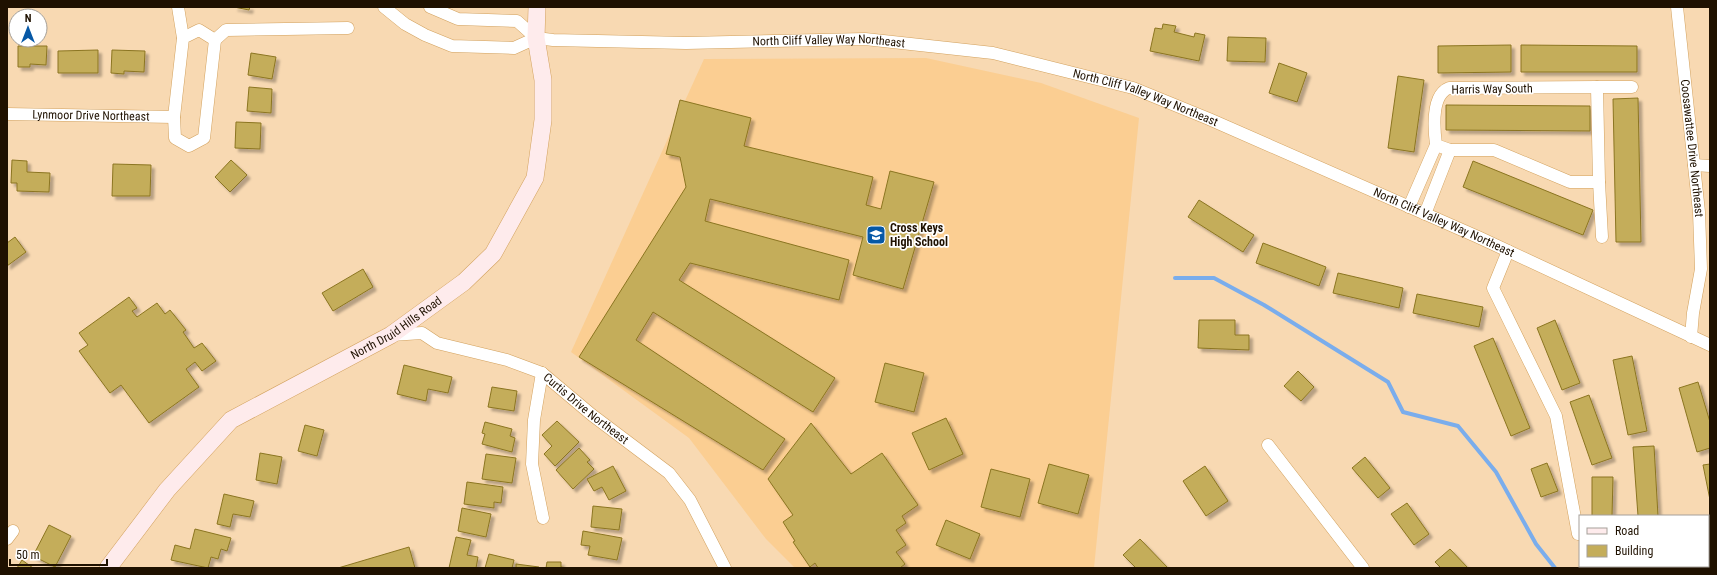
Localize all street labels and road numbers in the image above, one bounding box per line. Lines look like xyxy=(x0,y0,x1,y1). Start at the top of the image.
street label: North Cliff Valley Way Northeast xyxy=(752,32,906,50)
street label: North Cliff Valley Way Northeast xyxy=(1071,66,1221,129)
street label: Coosawattee Drive Northeast xyxy=(1678,78,1706,218)
street label: Harris Way South xyxy=(1451,81,1533,97)
street label: Lynmoor Drive Northeast xyxy=(32,107,150,124)
street label: North Cliff Valley Way Northeast xyxy=(1371,185,1517,260)
street label: North Druid Hills Road xyxy=(348,294,444,362)
street label: Curtis Drive Northeast xyxy=(541,370,632,447)

